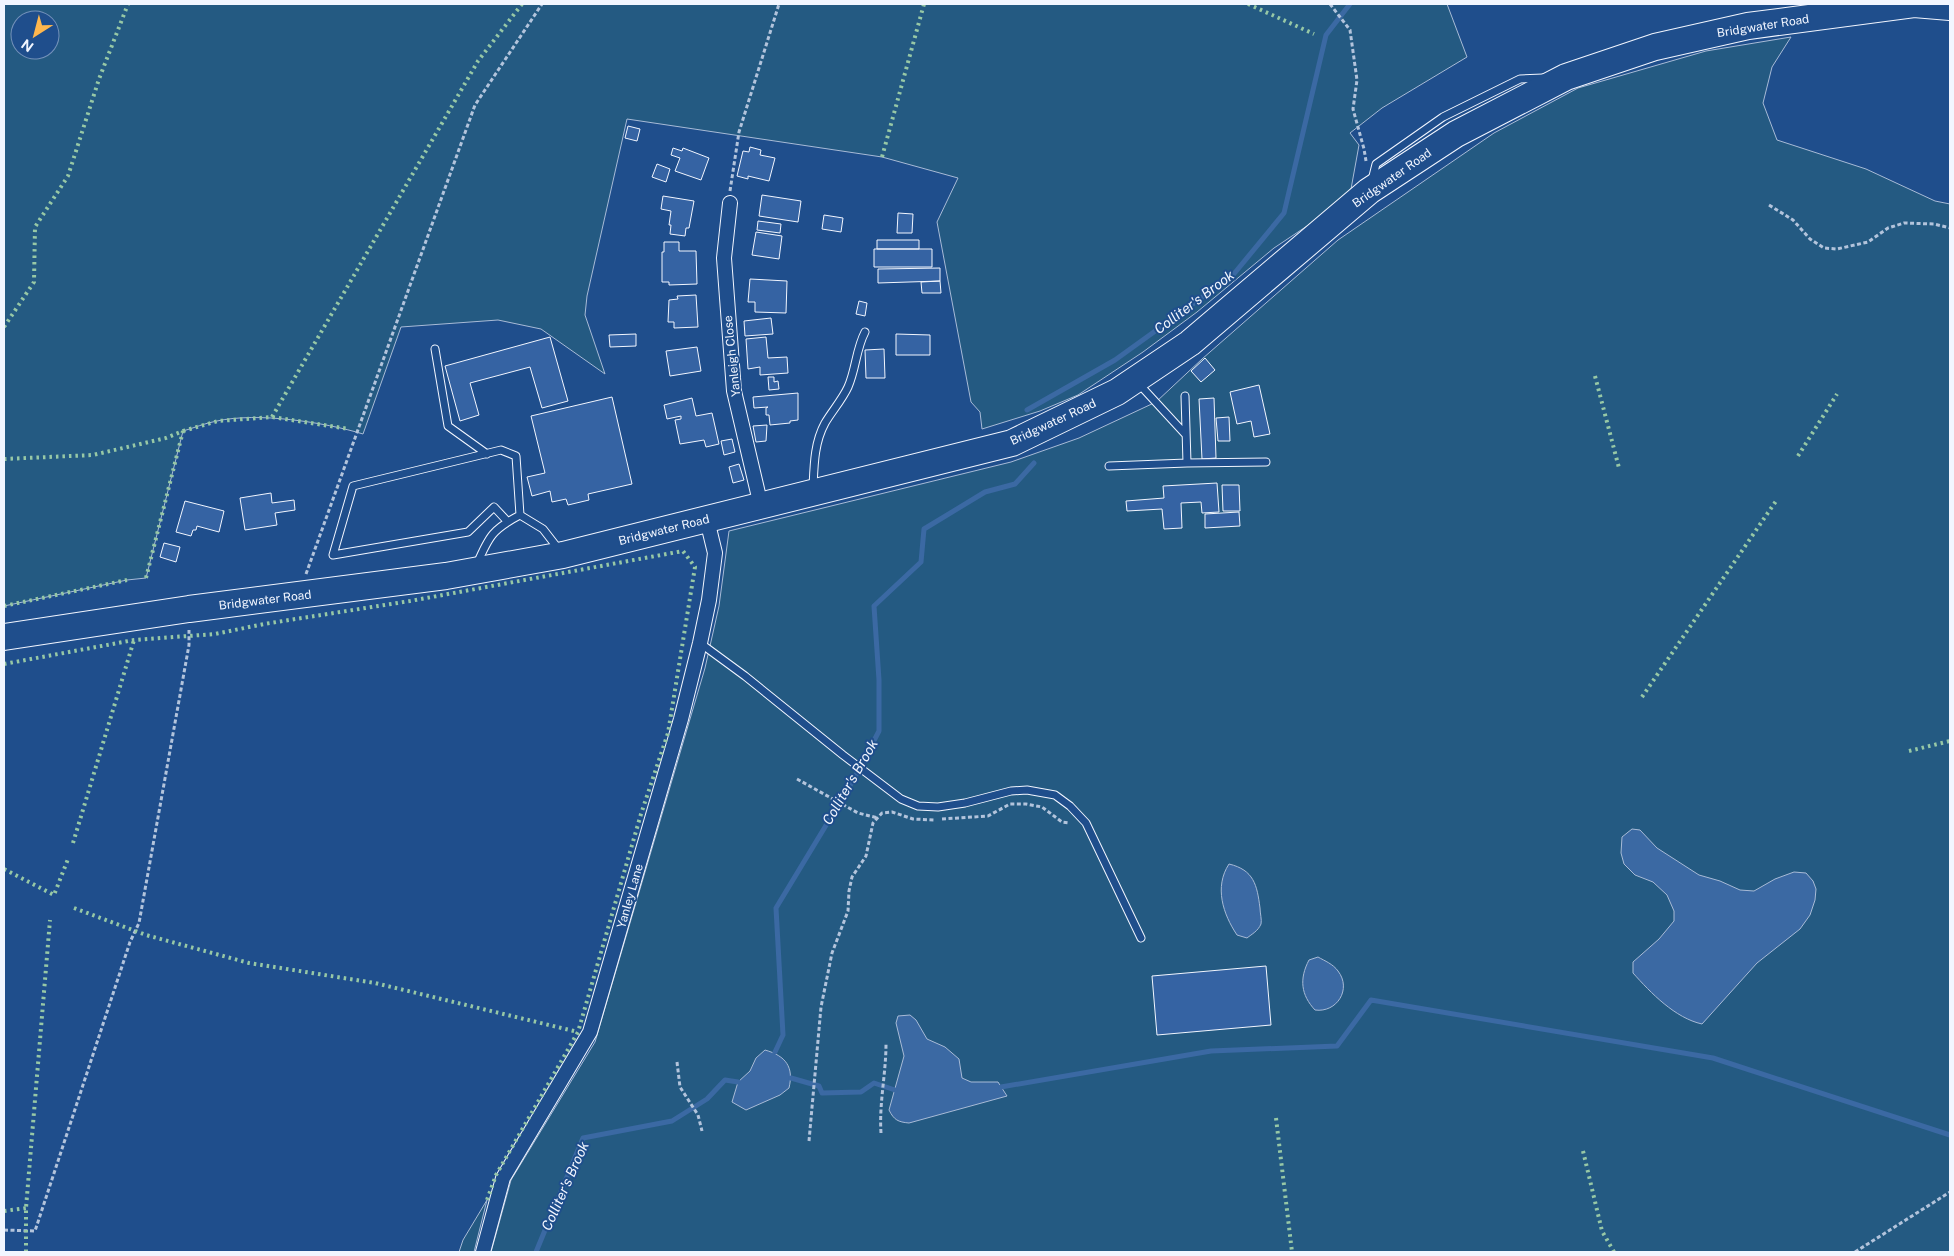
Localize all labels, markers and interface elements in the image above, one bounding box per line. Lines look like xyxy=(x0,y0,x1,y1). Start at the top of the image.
north arrow xyxy=(10,10,60,60)
street label: Bridgwater Road xyxy=(1716,12,1810,40)
text: N xyxy=(18,36,36,55)
street label: Bridgwater Road xyxy=(1350,146,1434,210)
water label: Colliter's Brook xyxy=(1151,266,1237,337)
street label: Yanleigh Close xyxy=(721,314,743,397)
street label: Bridgwater Road xyxy=(1008,396,1098,448)
street label: Bridgwater Road xyxy=(617,512,711,548)
street label: Bridgwater Road xyxy=(218,587,312,613)
water label: Colliter's Brook xyxy=(819,736,881,828)
street label: Yanley Lane xyxy=(614,862,646,930)
water label: Colliter's Brook xyxy=(538,1139,592,1233)

